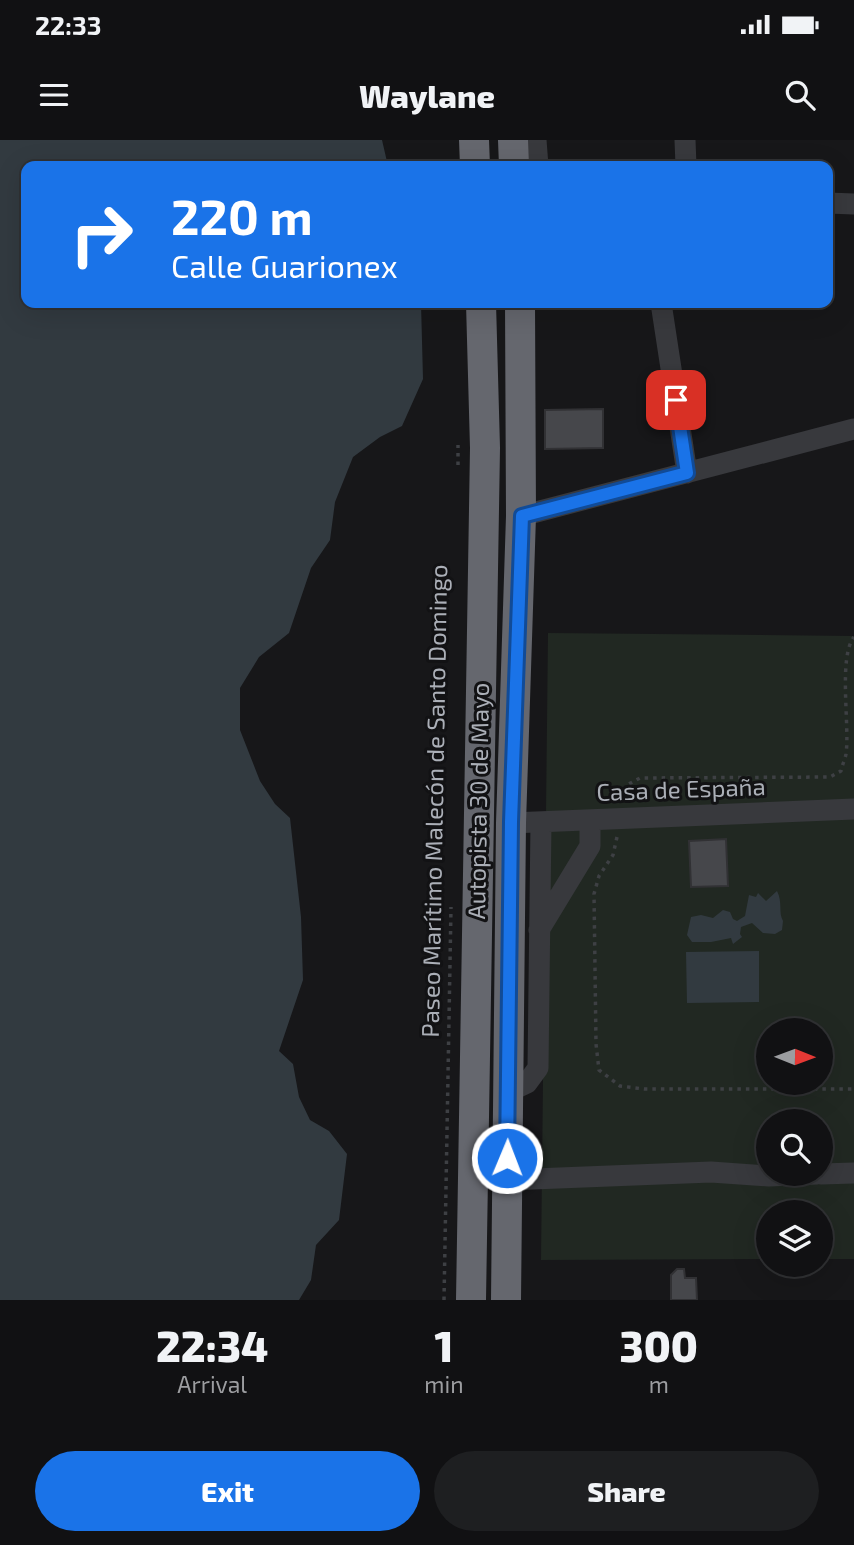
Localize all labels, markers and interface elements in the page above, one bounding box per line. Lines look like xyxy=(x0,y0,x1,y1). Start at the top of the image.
text: 22:33 xyxy=(35,9,101,40)
icon: menu xyxy=(35,76,73,114)
text: Waylane xyxy=(359,76,495,114)
icon: search xyxy=(781,76,819,114)
text: 220 m xyxy=(171,186,313,245)
icon: right xyxy=(56,189,147,280)
text: Calle Guarionex xyxy=(171,246,398,284)
pin xyxy=(646,370,706,430)
icon: arrive xyxy=(657,381,695,419)
street label: Paseo Marítimo Malecón de Santo Domingo xyxy=(415,564,452,1038)
street label: Autopista 30 de Mayo xyxy=(461,682,494,920)
street label: Casa de España xyxy=(596,771,766,806)
north arrow xyxy=(756,1018,833,1096)
map controls xyxy=(756,1018,833,1277)
button: search xyxy=(756,1109,833,1186)
position arrow xyxy=(470,1121,544,1195)
button: layers xyxy=(756,1200,833,1277)
text: 22:34 xyxy=(156,1320,268,1370)
text: 1 xyxy=(434,1320,453,1370)
text: 300 xyxy=(620,1320,698,1370)
text: Arrival xyxy=(177,1370,247,1398)
text: min xyxy=(424,1370,464,1398)
text: m xyxy=(649,1370,669,1398)
button: Exit xyxy=(35,1451,420,1531)
button: Share xyxy=(434,1451,819,1531)

